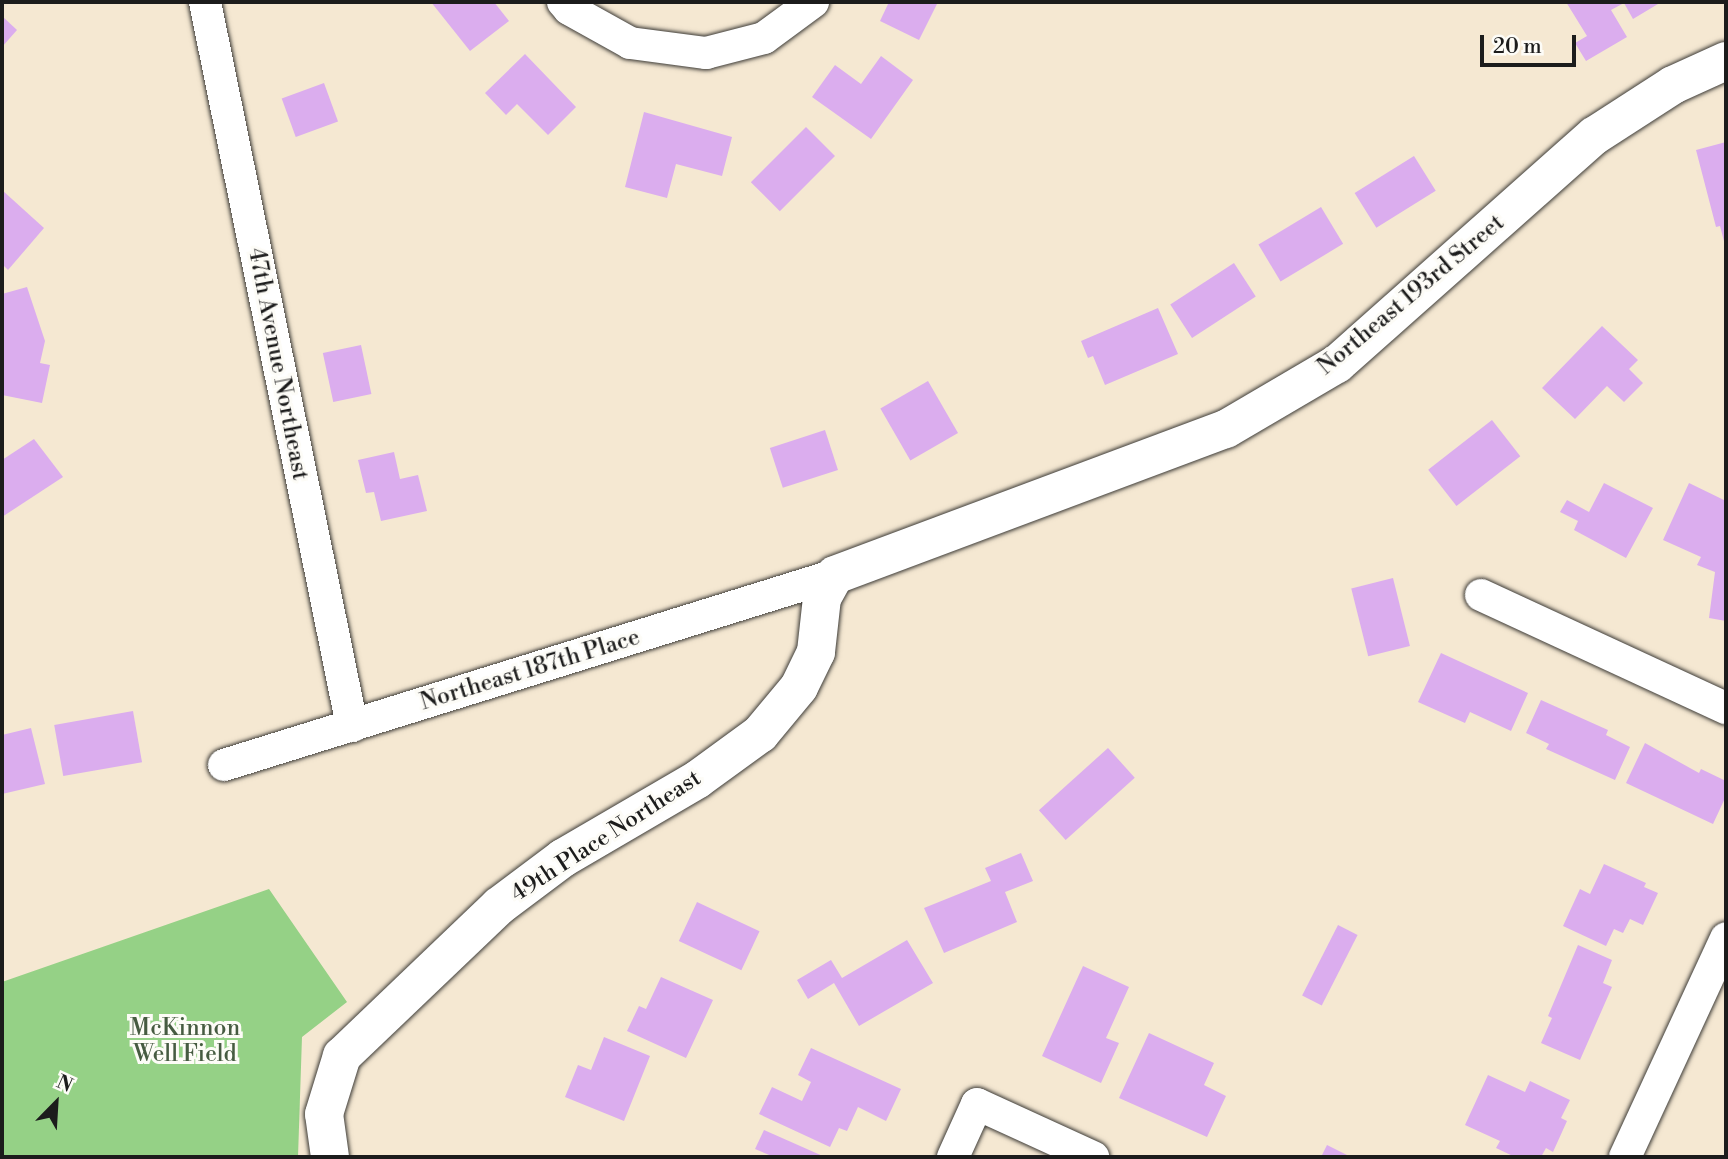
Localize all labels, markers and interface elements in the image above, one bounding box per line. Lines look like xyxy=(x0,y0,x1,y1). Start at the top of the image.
scale bar xyxy=(1483,21,1579,65)
text: 20 m xyxy=(1493,34,1542,60)
street label: Northeast 193rd Street xyxy=(1312,209,1510,381)
street label: 47th Avenue Northeast xyxy=(242,246,314,482)
street label: Northeast 187th Place xyxy=(417,623,643,717)
street label: 49th Place Northeast xyxy=(506,764,706,908)
park label: McKinnon Well Field xyxy=(130,1014,240,1068)
north arrow xyxy=(21,1068,91,1138)
text: N xyxy=(53,1070,76,1098)

